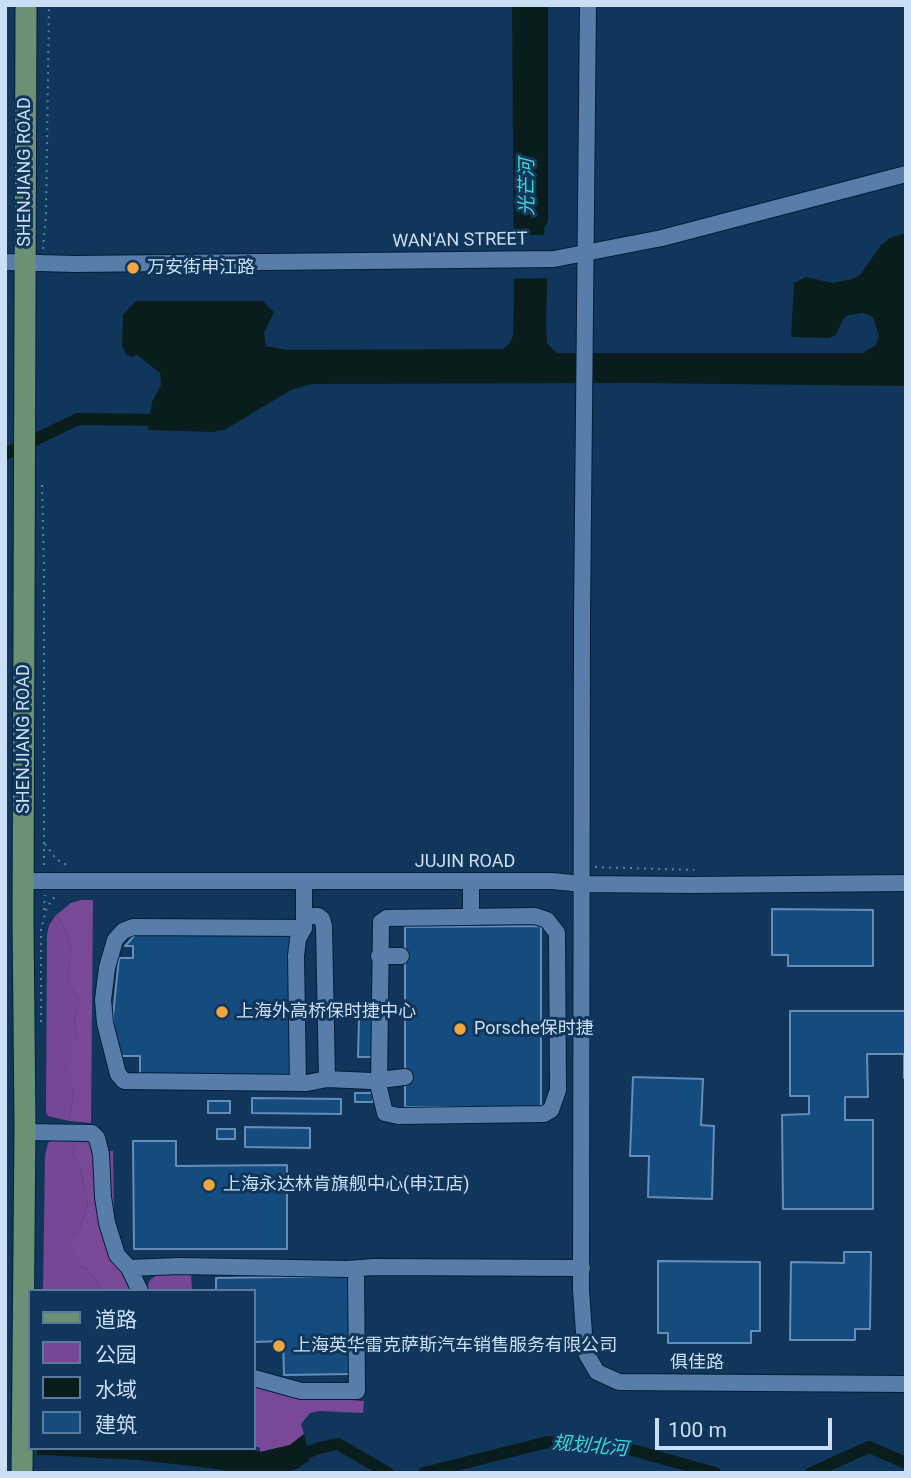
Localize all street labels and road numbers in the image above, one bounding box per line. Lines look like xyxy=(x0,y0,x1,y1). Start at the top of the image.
street label: SHENJIANG ROAD xyxy=(14,97,36,247)
street label: WAN'AN STREET xyxy=(392,229,528,253)
street label: SHENJIANG ROAD xyxy=(13,664,35,814)
street label: JUJIN ROAD xyxy=(415,851,515,873)
street label: 俱佳路 xyxy=(670,1352,724,1374)

